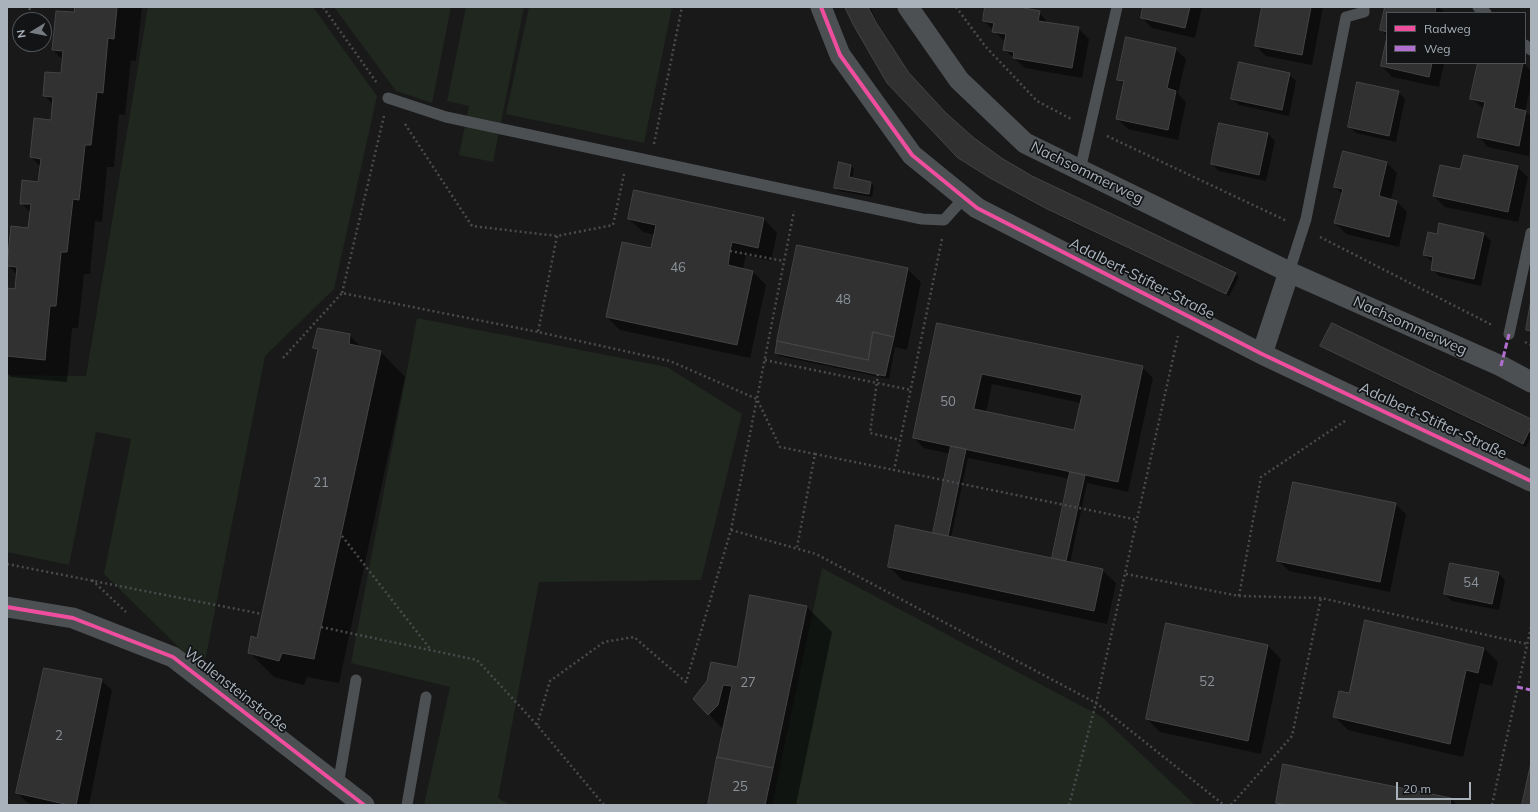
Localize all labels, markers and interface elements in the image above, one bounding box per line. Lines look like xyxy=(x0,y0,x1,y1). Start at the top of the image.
north arrow xyxy=(12,12,52,52)
legend xyxy=(1386,12,1526,64)
text: Radweg xyxy=(1424,21,1471,36)
text: N xyxy=(14,29,29,39)
text: Weg xyxy=(1424,41,1450,56)
street label: Nachsommerweg xyxy=(1028,138,1146,208)
street label: Adalbert-Stifter-Straße xyxy=(1066,234,1218,324)
house number: 46 xyxy=(670,260,686,276)
house number: 48 xyxy=(835,292,851,308)
street label: Nachsommerweg xyxy=(1350,293,1470,359)
street label: Adalbert-Stifter-Straße xyxy=(1356,379,1510,463)
house number: 50 xyxy=(940,394,956,410)
house number: 21 xyxy=(313,475,329,491)
house number: 54 xyxy=(1463,575,1479,591)
street label: Wallensteinstraße xyxy=(181,644,291,736)
house number: 52 xyxy=(1199,674,1215,690)
house number: 27 xyxy=(740,675,756,691)
house number: 2 xyxy=(55,728,63,744)
scale bar xyxy=(1398,774,1473,800)
house number: 25 xyxy=(732,779,748,795)
text: 20 m xyxy=(1403,781,1431,796)

